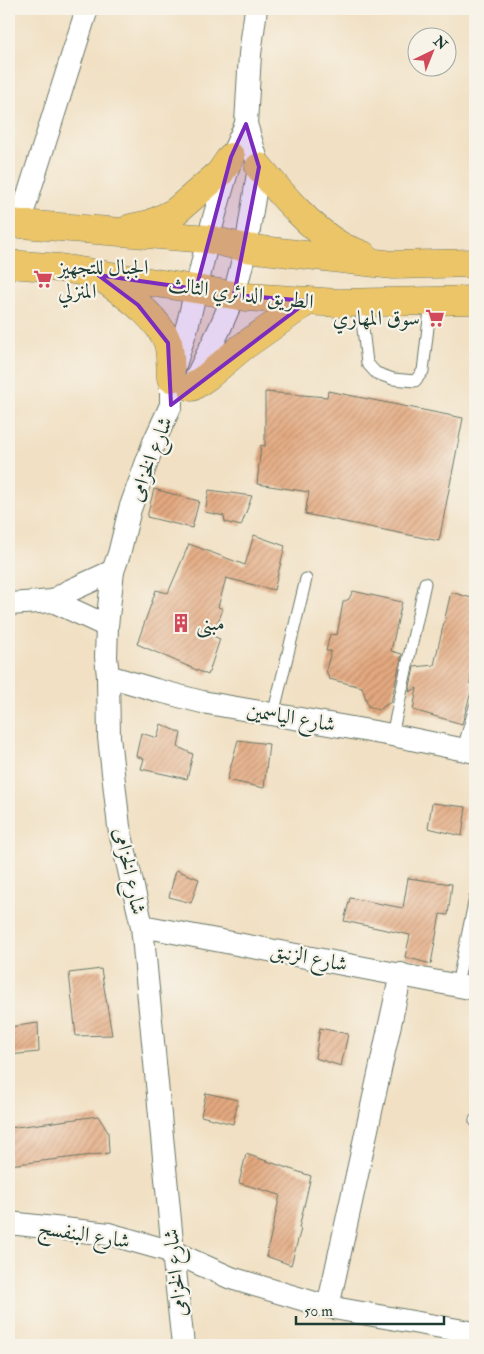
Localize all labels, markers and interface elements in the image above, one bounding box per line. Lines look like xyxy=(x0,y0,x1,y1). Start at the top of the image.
north arrow xyxy=(406,28,456,78)
text: N xyxy=(429,32,451,54)
place label: الجبال للتجهيز المنزلي xyxy=(56,254,148,308)
supermarket icon: الجبال للتجهيز المنزلي xyxy=(32,268,54,290)
street label: الطريق الدائري الثالث xyxy=(166,271,315,318)
place label: سوق المهاري xyxy=(333,305,420,334)
supermarket icon: سوق المهاري xyxy=(424,307,446,329)
street label: شارع الخزامى xyxy=(122,413,183,507)
place label: مبنى xyxy=(196,610,225,638)
building icon: مبنى xyxy=(170,612,192,634)
street label: شارع الياسمين xyxy=(244,696,337,743)
street label: شارع الخزامى xyxy=(103,825,152,918)
street label: شارع الزنبق xyxy=(267,937,350,982)
street label: شارع البنفسج xyxy=(35,1214,132,1260)
street label: شارع الخزامى xyxy=(157,1227,198,1318)
scale bar xyxy=(296,1294,444,1326)
text: 50 m xyxy=(304,1302,333,1321)

